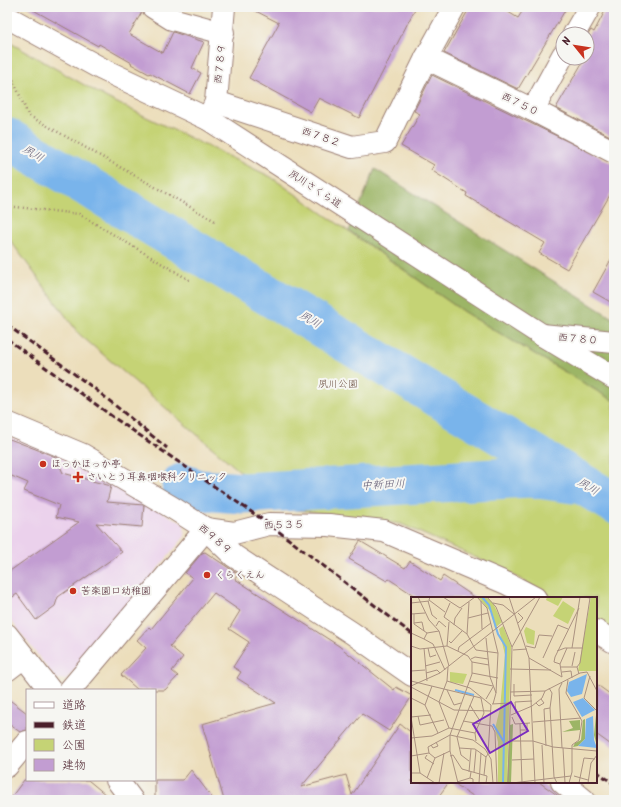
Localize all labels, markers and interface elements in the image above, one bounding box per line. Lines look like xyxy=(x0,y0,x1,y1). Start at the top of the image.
north arrow xyxy=(555,26,595,66)
text: N xyxy=(558,34,577,49)
street label: 西７８９ xyxy=(210,43,230,85)
street label: 西７５０ xyxy=(499,88,541,120)
street label: 西７８２ xyxy=(299,123,343,151)
water label: 夙川 xyxy=(19,141,47,167)
street label: 夙川さくら道 xyxy=(285,166,345,212)
water label: 夙川 xyxy=(296,307,324,333)
street label: 西７８０ xyxy=(557,329,599,349)
park label: 夙川公園 xyxy=(318,376,358,392)
place label: ほっかほっか亭 xyxy=(51,456,121,472)
marker: ほっかほっか亭 xyxy=(38,459,48,469)
place label: さいとう耳鼻咽喉科クリニック xyxy=(87,469,227,485)
marker: さいとう耳鼻咽喉科クリニック xyxy=(72,471,84,483)
water label: 夙川 xyxy=(574,474,602,500)
water label: 中新田川 xyxy=(361,475,405,495)
street label: 西５３５ xyxy=(264,516,304,534)
street label: 西９８９ xyxy=(195,520,235,558)
place label: くらくえん xyxy=(215,567,265,583)
marker: くらくえん xyxy=(202,570,212,580)
place label: 苦楽園口幼稚園 xyxy=(81,583,151,599)
marker: 苦楽園口幼稚園 xyxy=(68,586,78,596)
inset map xyxy=(411,597,597,783)
legend xyxy=(26,689,156,781)
text: 道路 xyxy=(62,696,86,715)
text: 鉄道 xyxy=(62,716,86,735)
text: 公園 xyxy=(62,736,86,755)
text: 建物 xyxy=(62,756,86,775)

